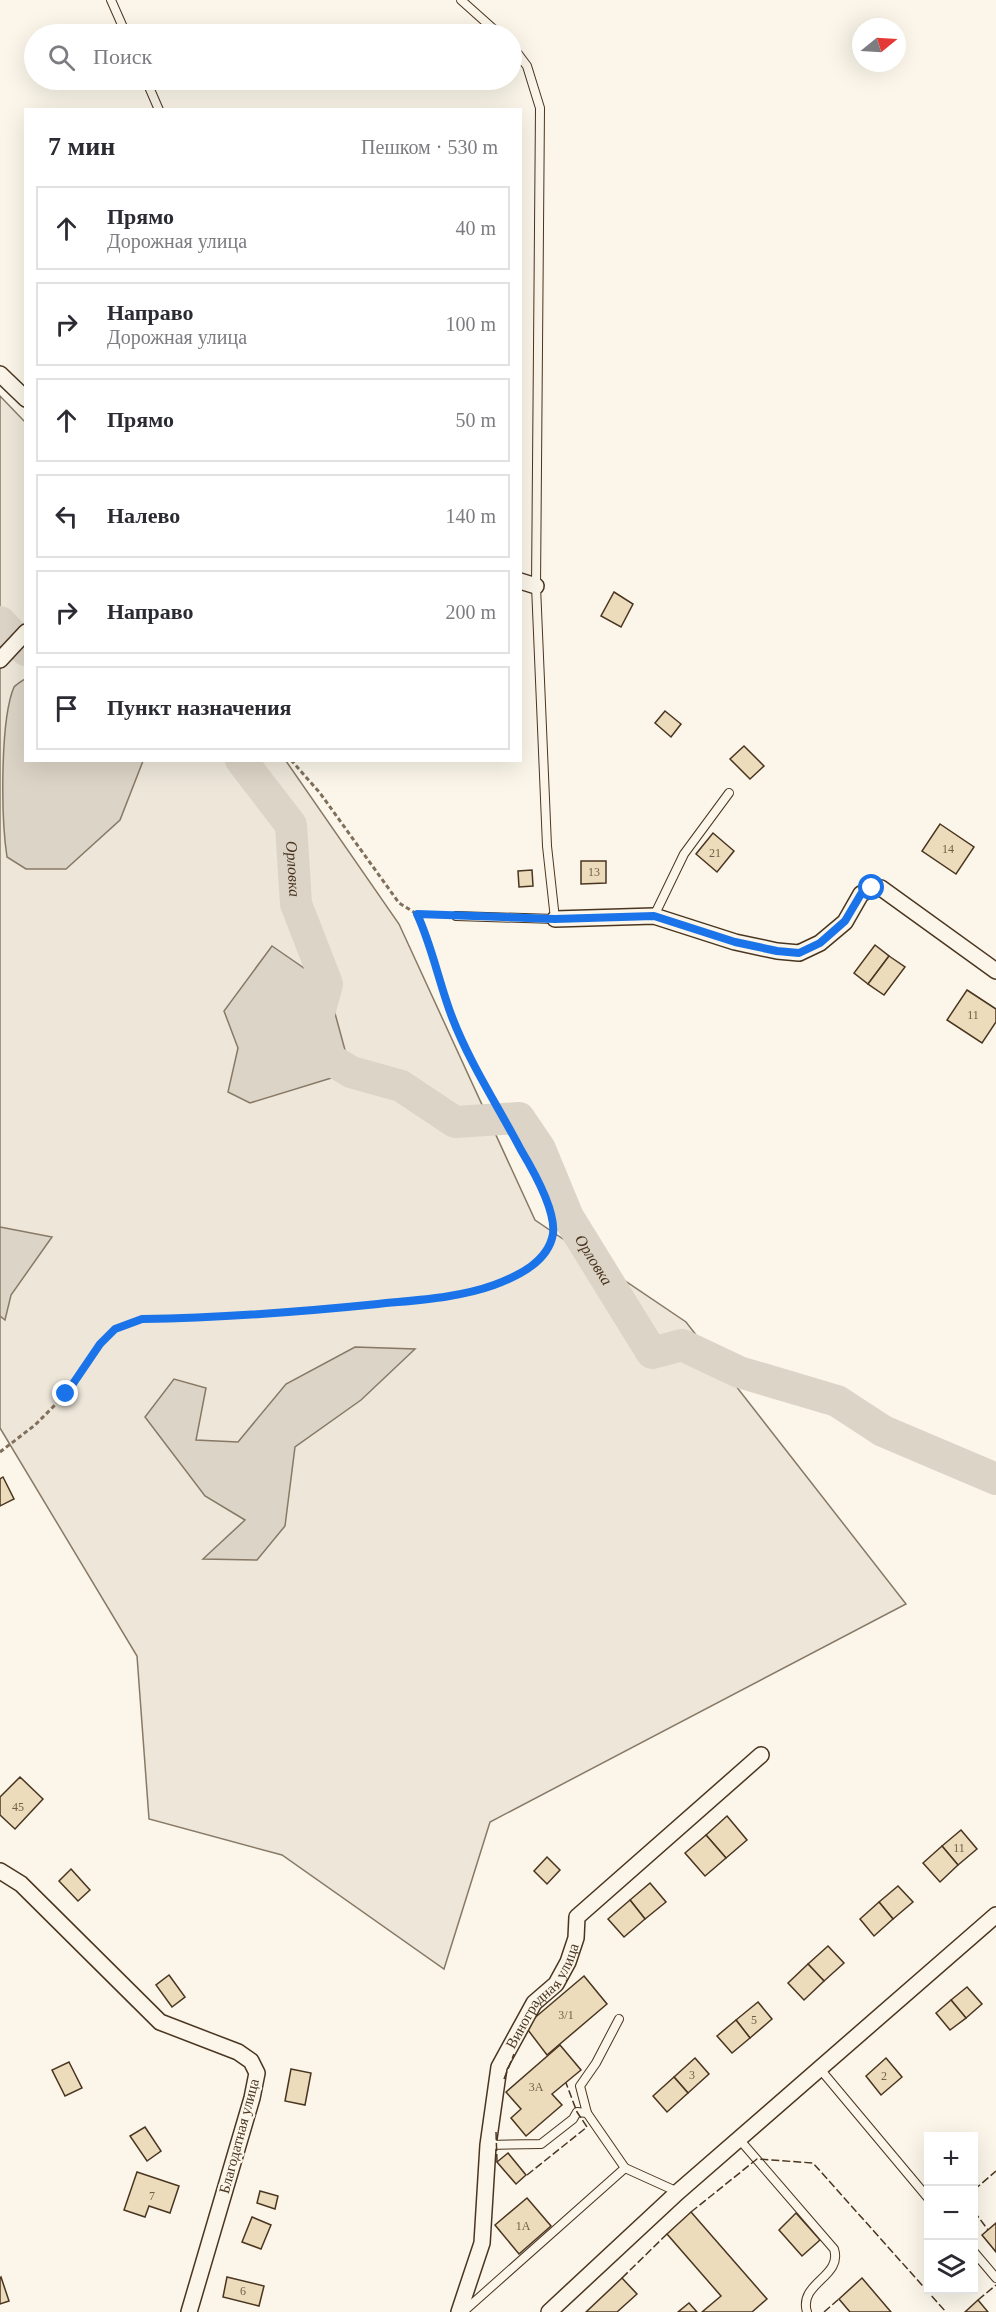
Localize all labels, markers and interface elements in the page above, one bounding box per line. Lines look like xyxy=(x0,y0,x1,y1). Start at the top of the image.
north arrow xyxy=(852,18,906,72)
search box xyxy=(24,24,522,90)
icon: search xyxy=(45,41,78,74)
text: Поиск xyxy=(93,44,152,69)
text: 7 мин xyxy=(48,132,115,161)
text: Пешком · 530 m xyxy=(361,136,498,158)
text: Прямо xyxy=(107,204,174,229)
icon: ahead xyxy=(50,212,83,245)
text: 40 m xyxy=(455,217,496,239)
text: Дорожная улица xyxy=(107,230,247,252)
text: Направо xyxy=(107,300,193,325)
icon: right xyxy=(50,308,83,341)
text: 100 m xyxy=(445,313,496,335)
text: Дорожная улица xyxy=(107,326,247,348)
icon: ahead xyxy=(50,404,83,437)
text: Прямо xyxy=(107,407,174,432)
text: 50 m xyxy=(455,409,496,431)
icon: left xyxy=(50,500,83,533)
text: Налево xyxy=(107,503,180,528)
text: 140 m xyxy=(445,505,496,527)
icon: right xyxy=(50,596,83,629)
text: Направо xyxy=(107,599,193,624)
text: 200 m xyxy=(445,601,496,623)
icon: arrive xyxy=(50,692,83,725)
text: Пункт назначения xyxy=(107,695,292,720)
water label: Орловка xyxy=(283,840,304,898)
house number: 14 xyxy=(942,842,954,856)
house number: 21 xyxy=(709,846,721,860)
house number: 13 xyxy=(588,865,600,879)
route start xyxy=(858,874,884,900)
house number: 11 xyxy=(967,1008,979,1022)
water label: Орловка xyxy=(572,1231,616,1288)
route end xyxy=(52,1380,78,1406)
house number: 45 xyxy=(12,1800,24,1814)
house number: 11 xyxy=(953,1841,965,1855)
street label: Виноградная улица xyxy=(503,1941,582,2051)
house number: 3/1 xyxy=(558,2008,574,2022)
house number: 5 xyxy=(751,2013,757,2027)
house number: 3 xyxy=(689,2068,695,2082)
house number: 2 xyxy=(881,2069,887,2083)
street label: Благодатная улица xyxy=(216,2077,262,2195)
house number: 3А xyxy=(529,2080,544,2094)
map controls xyxy=(924,2132,978,2294)
button: + xyxy=(924,2132,978,2186)
button: − xyxy=(924,2186,978,2240)
house number: 7 xyxy=(149,2189,155,2203)
house number: 1А xyxy=(516,2219,531,2233)
button: layers xyxy=(924,2240,978,2294)
house number: 6 xyxy=(240,2284,246,2298)

